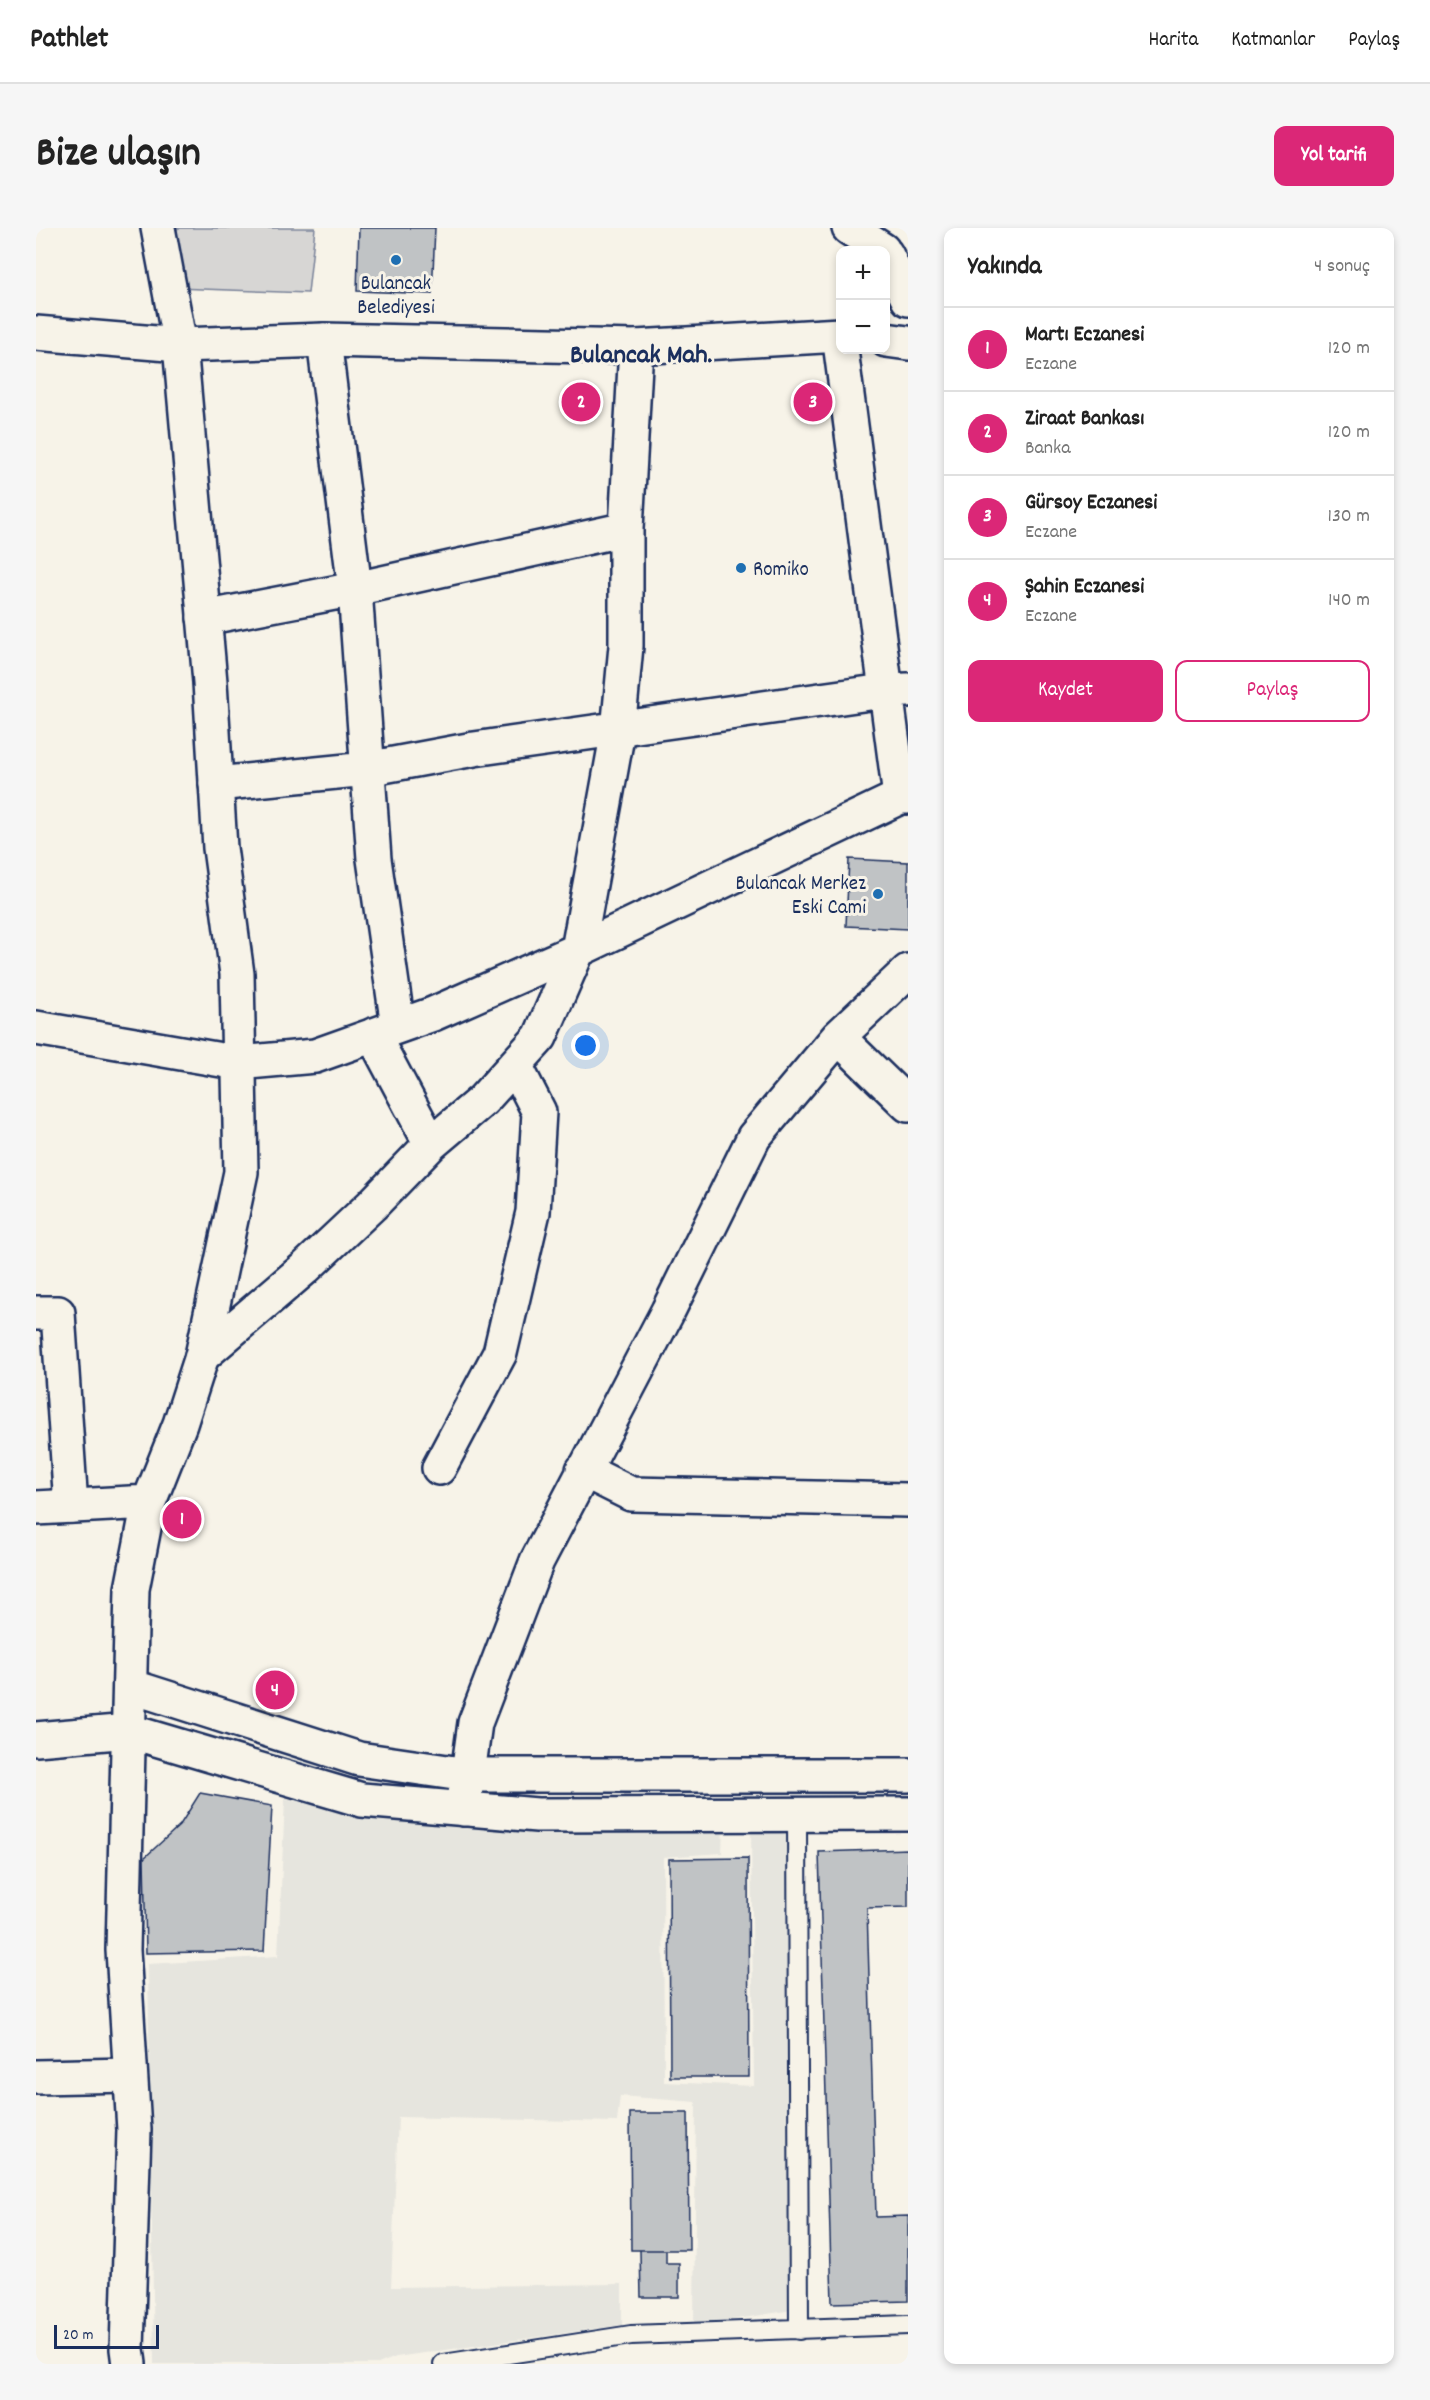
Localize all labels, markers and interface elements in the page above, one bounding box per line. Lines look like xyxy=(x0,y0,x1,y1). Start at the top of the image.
text: Pathlet xyxy=(30,21,108,61)
text: Harita xyxy=(1148,26,1198,56)
text: Katmanlar xyxy=(1231,26,1315,56)
text: Paylaş xyxy=(1348,26,1400,56)
text: Bize ulaşın xyxy=(36,126,201,186)
button: Yol tarifi xyxy=(1274,126,1394,186)
map controls xyxy=(836,246,890,354)
button: + xyxy=(836,246,890,300)
text: Yakında xyxy=(968,249,1042,286)
marker: Bulancak Belediyesi xyxy=(389,253,403,267)
text: 4 sonuç xyxy=(1314,253,1370,281)
place label: Bulancak Belediyesi xyxy=(357,270,435,324)
button: − xyxy=(836,300,890,354)
text: Martı Eczanesi xyxy=(1025,320,1144,351)
text: 1 xyxy=(985,335,990,363)
text: 120 m xyxy=(1328,335,1370,363)
district label: Bulancak Mah. xyxy=(570,337,712,376)
text: Eczane xyxy=(1025,351,1077,379)
pin: 2 xyxy=(562,380,600,424)
pin: 3 xyxy=(794,380,832,424)
text: Ziraat Bankası xyxy=(1025,404,1144,435)
text: 2 xyxy=(983,419,992,447)
text: 120 m xyxy=(1328,419,1370,447)
text: Banka xyxy=(1025,435,1071,463)
text: Gürsoy Eczanesi xyxy=(1025,488,1157,519)
text: 3 xyxy=(983,503,992,531)
text: 130 m xyxy=(1328,503,1370,531)
text: Eczane xyxy=(1025,519,1077,547)
place label: Romiko xyxy=(753,556,809,586)
marker: Romiko xyxy=(734,561,748,575)
text: Şahin Eczanesi xyxy=(1025,572,1144,603)
text: 4 xyxy=(983,587,992,615)
text: 140 m xyxy=(1328,587,1370,615)
text: Eczane xyxy=(1025,603,1077,631)
button: Kaydet xyxy=(968,660,1163,722)
button: Paylaş xyxy=(1175,660,1370,722)
place label: Bulancak Merkez Eski Cami xyxy=(736,870,866,924)
marker: Bulancak Merkez Eski Cami xyxy=(871,887,885,901)
your location xyxy=(571,1031,600,1060)
pin: 1 xyxy=(162,1496,202,1542)
pin: 4 xyxy=(256,1668,294,1712)
scale bar xyxy=(54,2322,159,2350)
text: 20 m xyxy=(63,2324,93,2347)

